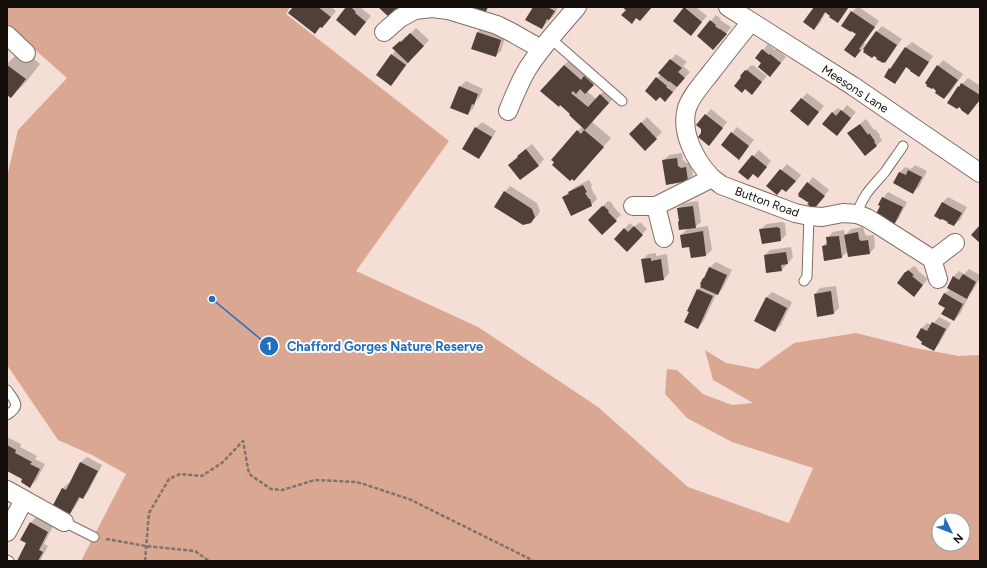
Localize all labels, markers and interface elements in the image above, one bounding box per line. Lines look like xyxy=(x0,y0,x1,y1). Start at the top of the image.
street label: Meesons Lane xyxy=(819,62,891,116)
street label: Button Road xyxy=(733,184,801,220)
callout: Chafford Gorges Nature Reserve xyxy=(259,334,491,359)
text: 1 xyxy=(266,339,272,353)
text: Chafford Gorges Nature Reserve xyxy=(287,339,483,354)
north arrow xyxy=(931,512,971,552)
text: N xyxy=(950,531,966,546)

